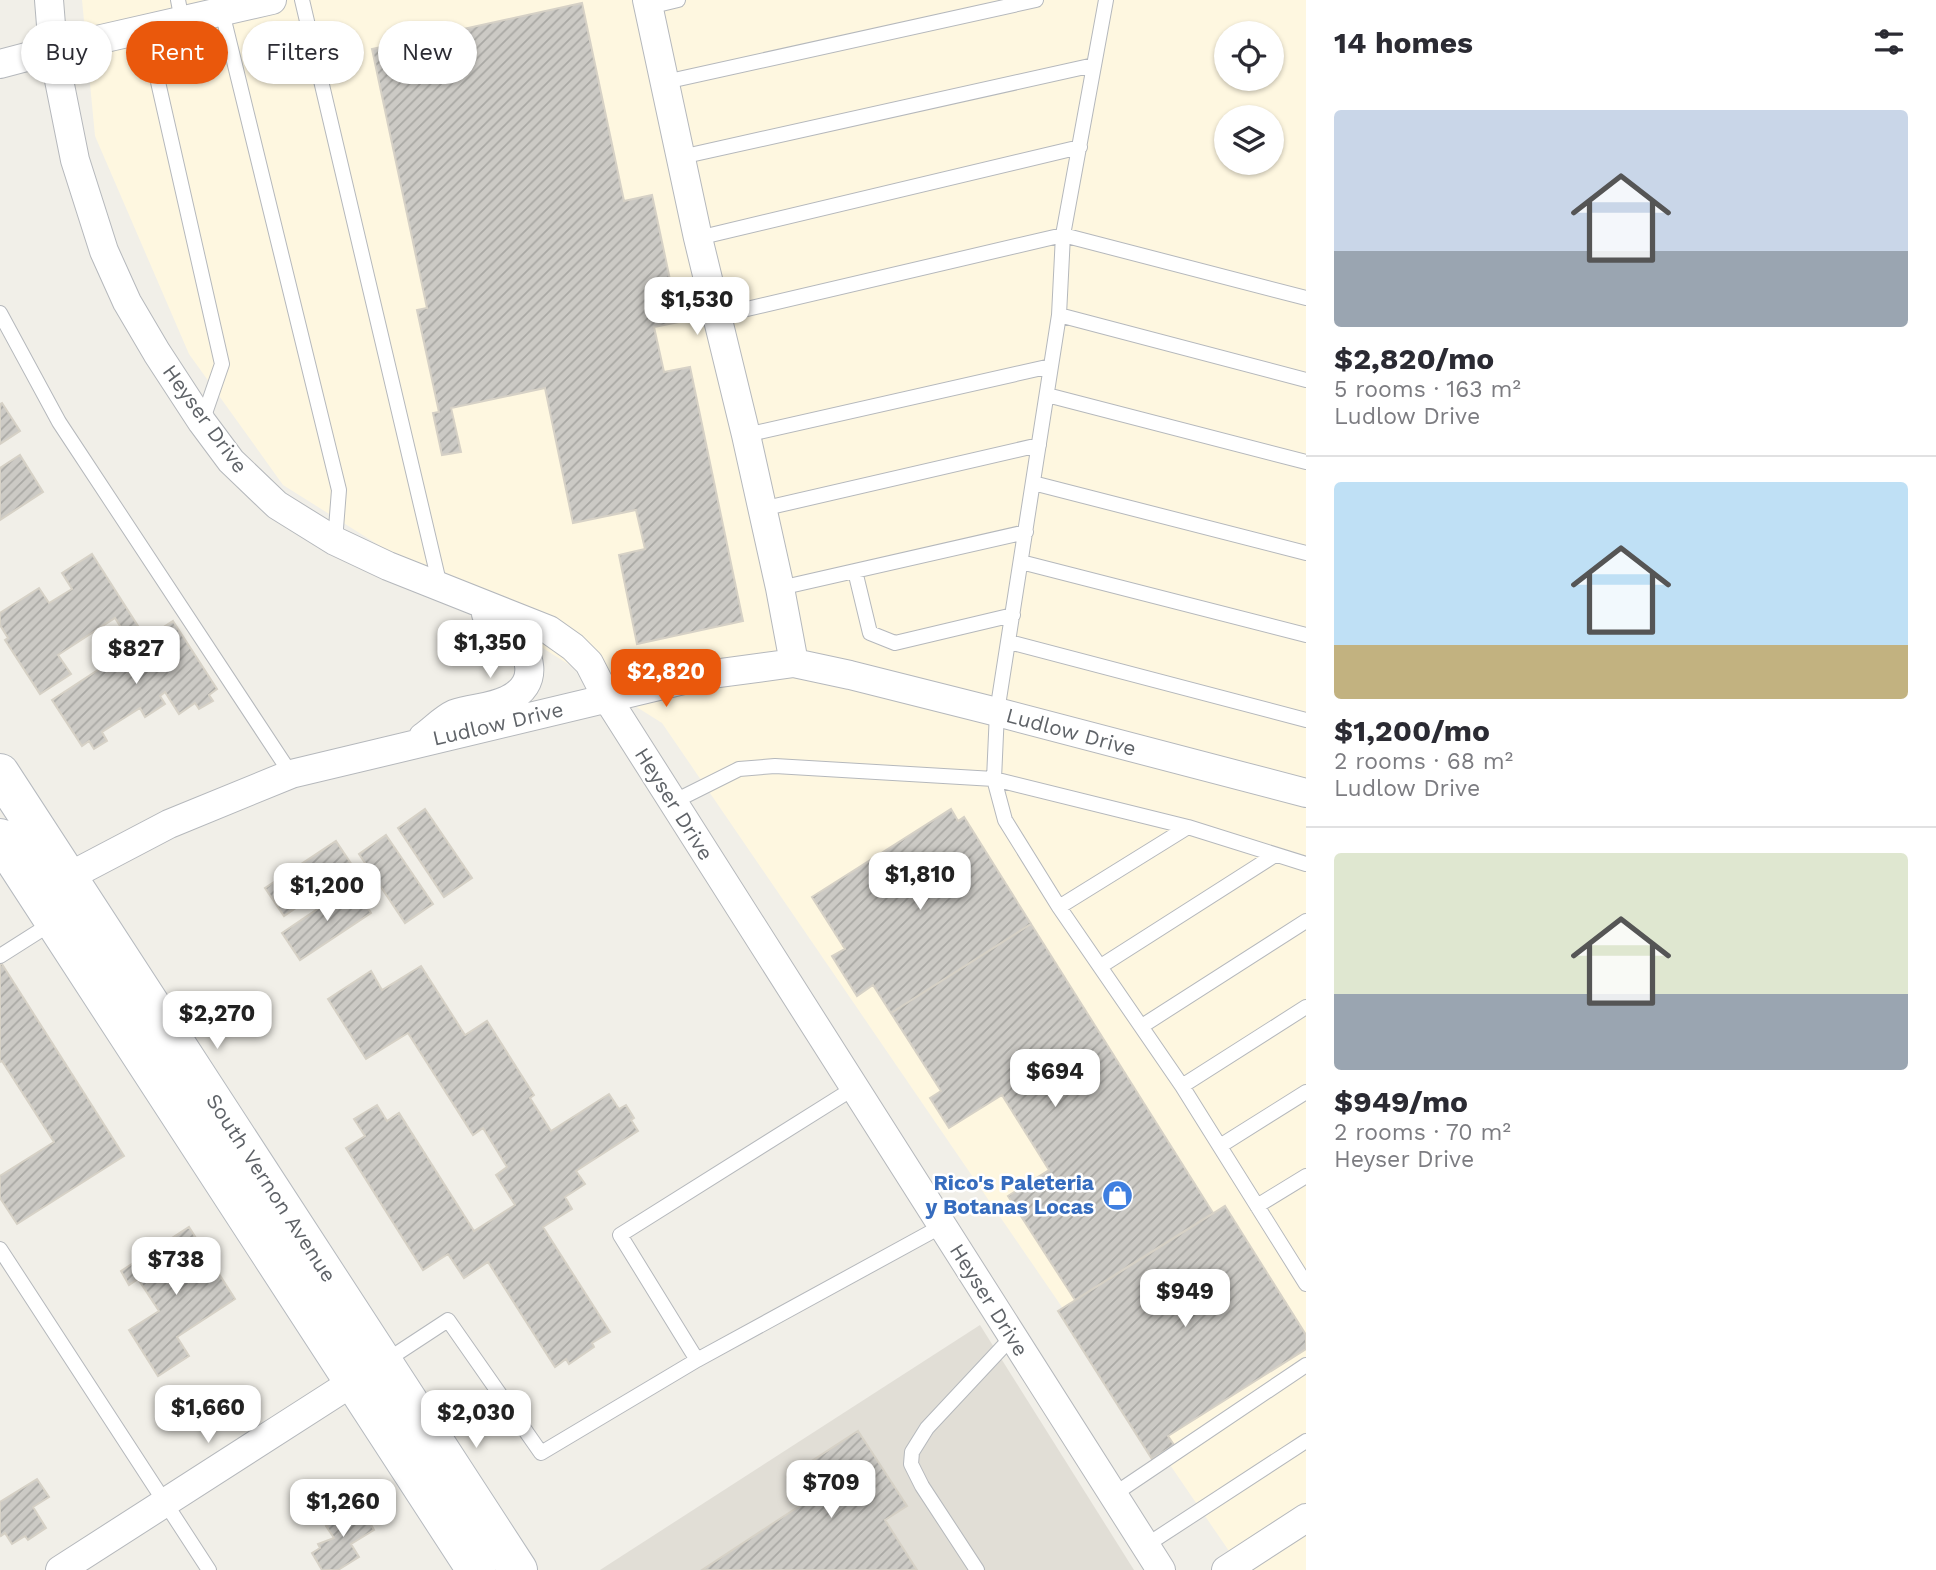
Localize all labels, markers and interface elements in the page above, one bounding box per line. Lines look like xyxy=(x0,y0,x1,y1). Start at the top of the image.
chip: Buy xyxy=(21,21,112,84)
chip: Rent xyxy=(126,21,228,84)
chip: Filters xyxy=(242,21,364,84)
chip: New xyxy=(378,21,477,84)
map controls xyxy=(1214,21,1284,175)
button: locate xyxy=(1214,21,1284,91)
icon: filters xyxy=(1870,23,1908,61)
text: 14 homes xyxy=(1334,25,1473,60)
button: layers xyxy=(1214,105,1284,175)
icon: home xyxy=(1558,155,1684,281)
pin: $1,530 xyxy=(640,278,754,337)
text: $1,530 xyxy=(660,286,734,313)
text: $2,820/mo xyxy=(1334,341,1494,376)
street label: Heyser Drive xyxy=(158,360,253,478)
text: 5 rooms · 163 m² xyxy=(1334,376,1521,403)
text: Ludlow Drive xyxy=(1334,403,1480,430)
icon: home xyxy=(1558,527,1684,653)
pin: $1,350 xyxy=(433,620,547,680)
pin: $827 xyxy=(95,626,177,686)
text: $1,350 xyxy=(453,629,527,656)
text: $827 xyxy=(108,635,164,662)
pin: $2,820 xyxy=(609,650,723,709)
text: $2,820 xyxy=(627,658,705,685)
street label: Ludlow Drive xyxy=(430,696,566,751)
street label: Ludlow Drive xyxy=(1003,702,1139,761)
text: $1,200/mo xyxy=(1334,713,1490,748)
street label: Heyser Drive xyxy=(630,743,719,865)
text: 2 rooms · 68 m² xyxy=(1334,748,1513,775)
text: Ludlow Drive xyxy=(1334,775,1480,802)
pin: $1,810 xyxy=(863,852,977,912)
text: $1,810 xyxy=(885,861,955,888)
pin: $1,200 xyxy=(270,864,384,923)
text: $1,200 xyxy=(290,872,364,899)
icon: home xyxy=(1558,898,1684,1024)
pin: $2,270 xyxy=(160,992,274,1051)
text: $2,270 xyxy=(179,1000,255,1027)
pin: $694 xyxy=(1014,1050,1096,1109)
text: $694 xyxy=(1026,1058,1084,1085)
text: $949/mo xyxy=(1334,1084,1468,1119)
street label: South Vernon Avenue xyxy=(201,1089,342,1287)
text: 2 rooms · 70 m² xyxy=(1334,1119,1511,1146)
text: Heyser Drive xyxy=(1334,1146,1474,1173)
place label: Rico's Paleteria y Botanas Locas xyxy=(925,1170,1095,1219)
shop icon: Rico's Paleteria y Botanas Locas xyxy=(1100,1178,1134,1212)
pin: $738 xyxy=(135,1238,217,1297)
street label: Heyser Drive xyxy=(945,1239,1034,1361)
text: $738 xyxy=(148,1246,204,1273)
pin: $949 xyxy=(1144,1270,1226,1329)
text: $949 xyxy=(1156,1278,1214,1305)
pin: $1,660 xyxy=(151,1386,265,1445)
pin: $2,030 xyxy=(419,1390,533,1450)
text: $1,660 xyxy=(171,1394,245,1421)
text: $2,030 xyxy=(437,1399,515,1426)
pin: $709 xyxy=(790,1460,872,1520)
text: $709 xyxy=(802,1469,860,1496)
pin: $1,260 xyxy=(286,1480,400,1539)
text: $1,260 xyxy=(306,1488,380,1515)

